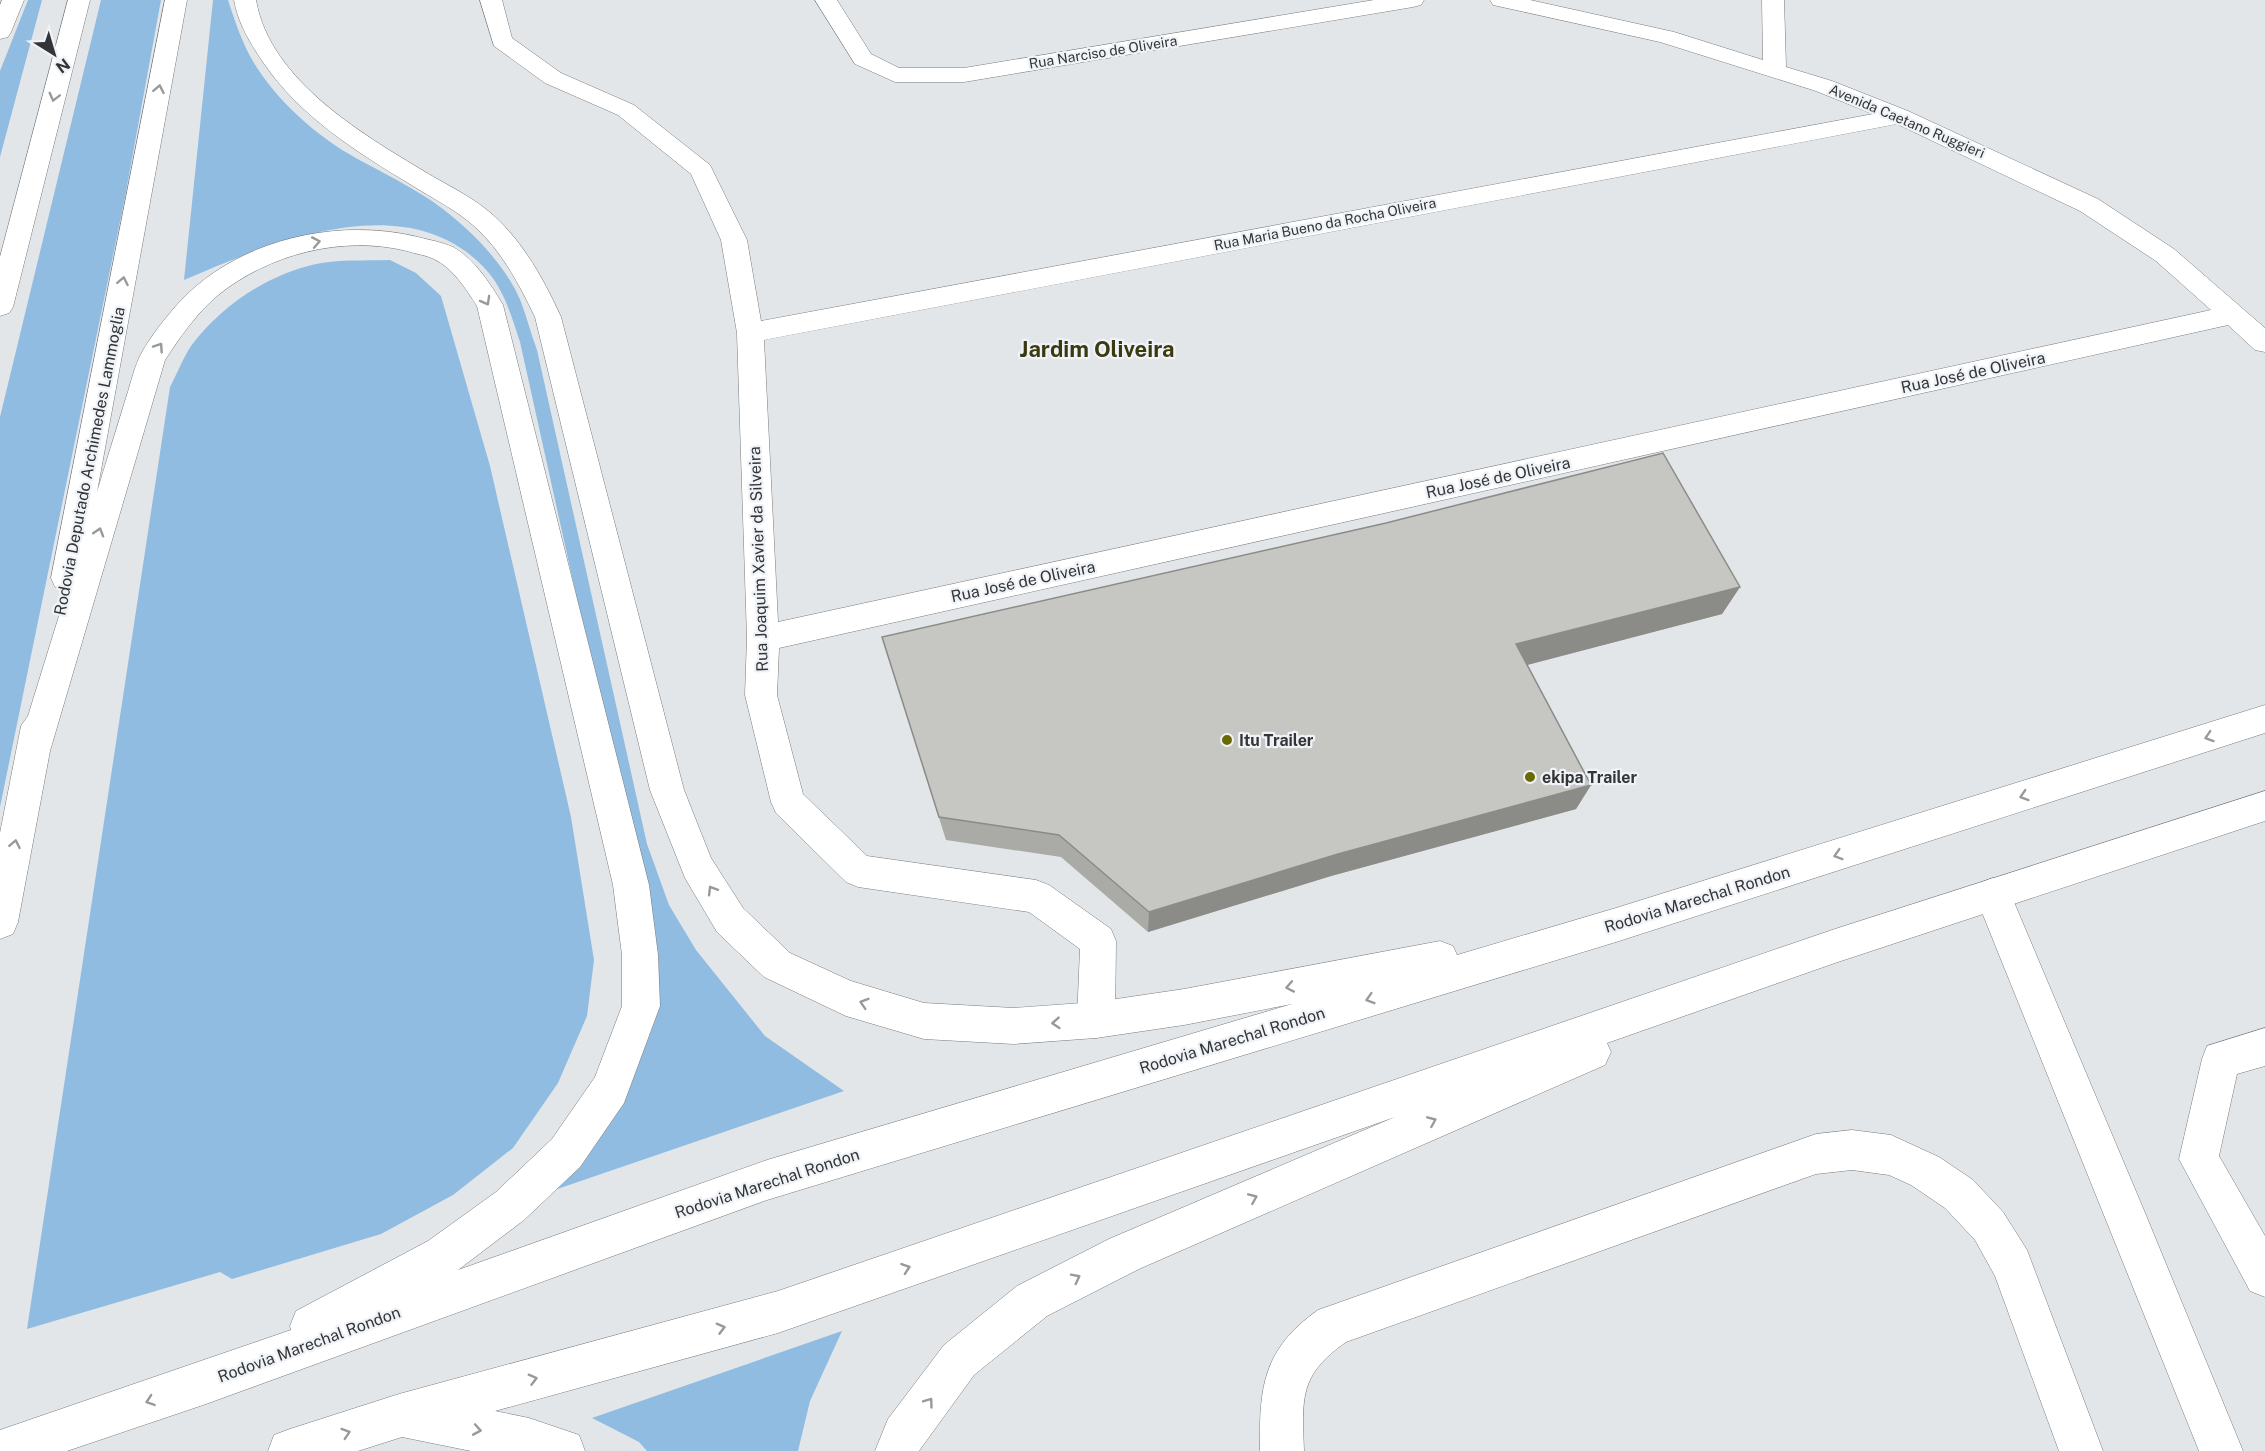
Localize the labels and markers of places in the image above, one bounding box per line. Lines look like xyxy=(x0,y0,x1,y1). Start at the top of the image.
place label: Itu Trailer xyxy=(1239,731,1314,750)
marker: Itu Trailer xyxy=(1220,733,1234,747)
place label: ekipa Trailer xyxy=(1542,768,1638,787)
marker: ekipa Trailer xyxy=(1523,770,1537,784)

